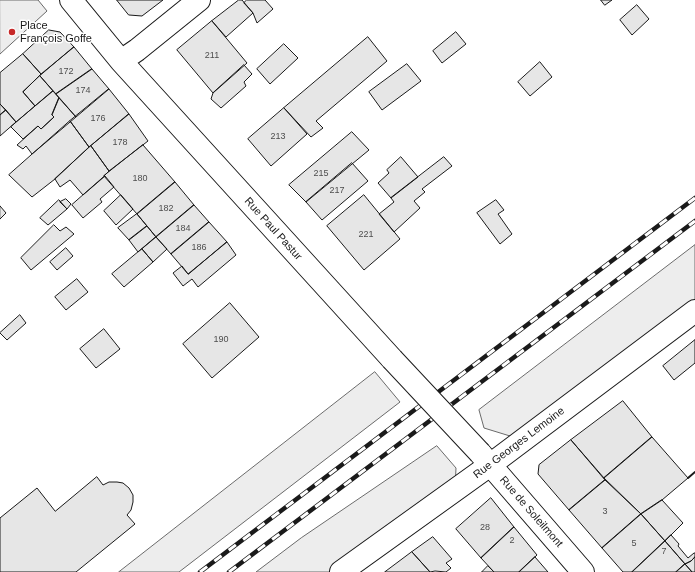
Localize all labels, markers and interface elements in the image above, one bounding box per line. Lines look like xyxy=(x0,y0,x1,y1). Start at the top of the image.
place label: Place François Goffe xyxy=(20,19,92,45)
marker: Place François Goffe xyxy=(7,27,17,37)
house number: 211 xyxy=(205,51,219,61)
house number: 172 xyxy=(58,67,74,77)
house number: 174 xyxy=(75,86,91,96)
house number: 176 xyxy=(90,114,106,124)
house number: 213 xyxy=(270,132,286,142)
house number: 178 xyxy=(112,138,128,148)
house number: 215 xyxy=(313,169,329,179)
house number: 180 xyxy=(132,174,148,184)
house number: 217 xyxy=(329,186,345,196)
street label: Rue Paul Pastur xyxy=(241,195,305,263)
house number: 182 xyxy=(158,204,174,214)
house number: 184 xyxy=(175,224,191,234)
house number: 221 xyxy=(358,230,374,240)
house number: 186 xyxy=(191,243,207,253)
house number: 190 xyxy=(213,335,229,345)
street label: Rue Georges Lemoine xyxy=(471,404,567,482)
street label: Rue de Soleilmont xyxy=(497,474,565,550)
house number: 3 xyxy=(602,507,608,517)
house number: 28 xyxy=(480,523,490,533)
house number: 2 xyxy=(509,536,515,546)
house number: 5 xyxy=(631,539,637,549)
house number: 7 xyxy=(661,547,667,557)

